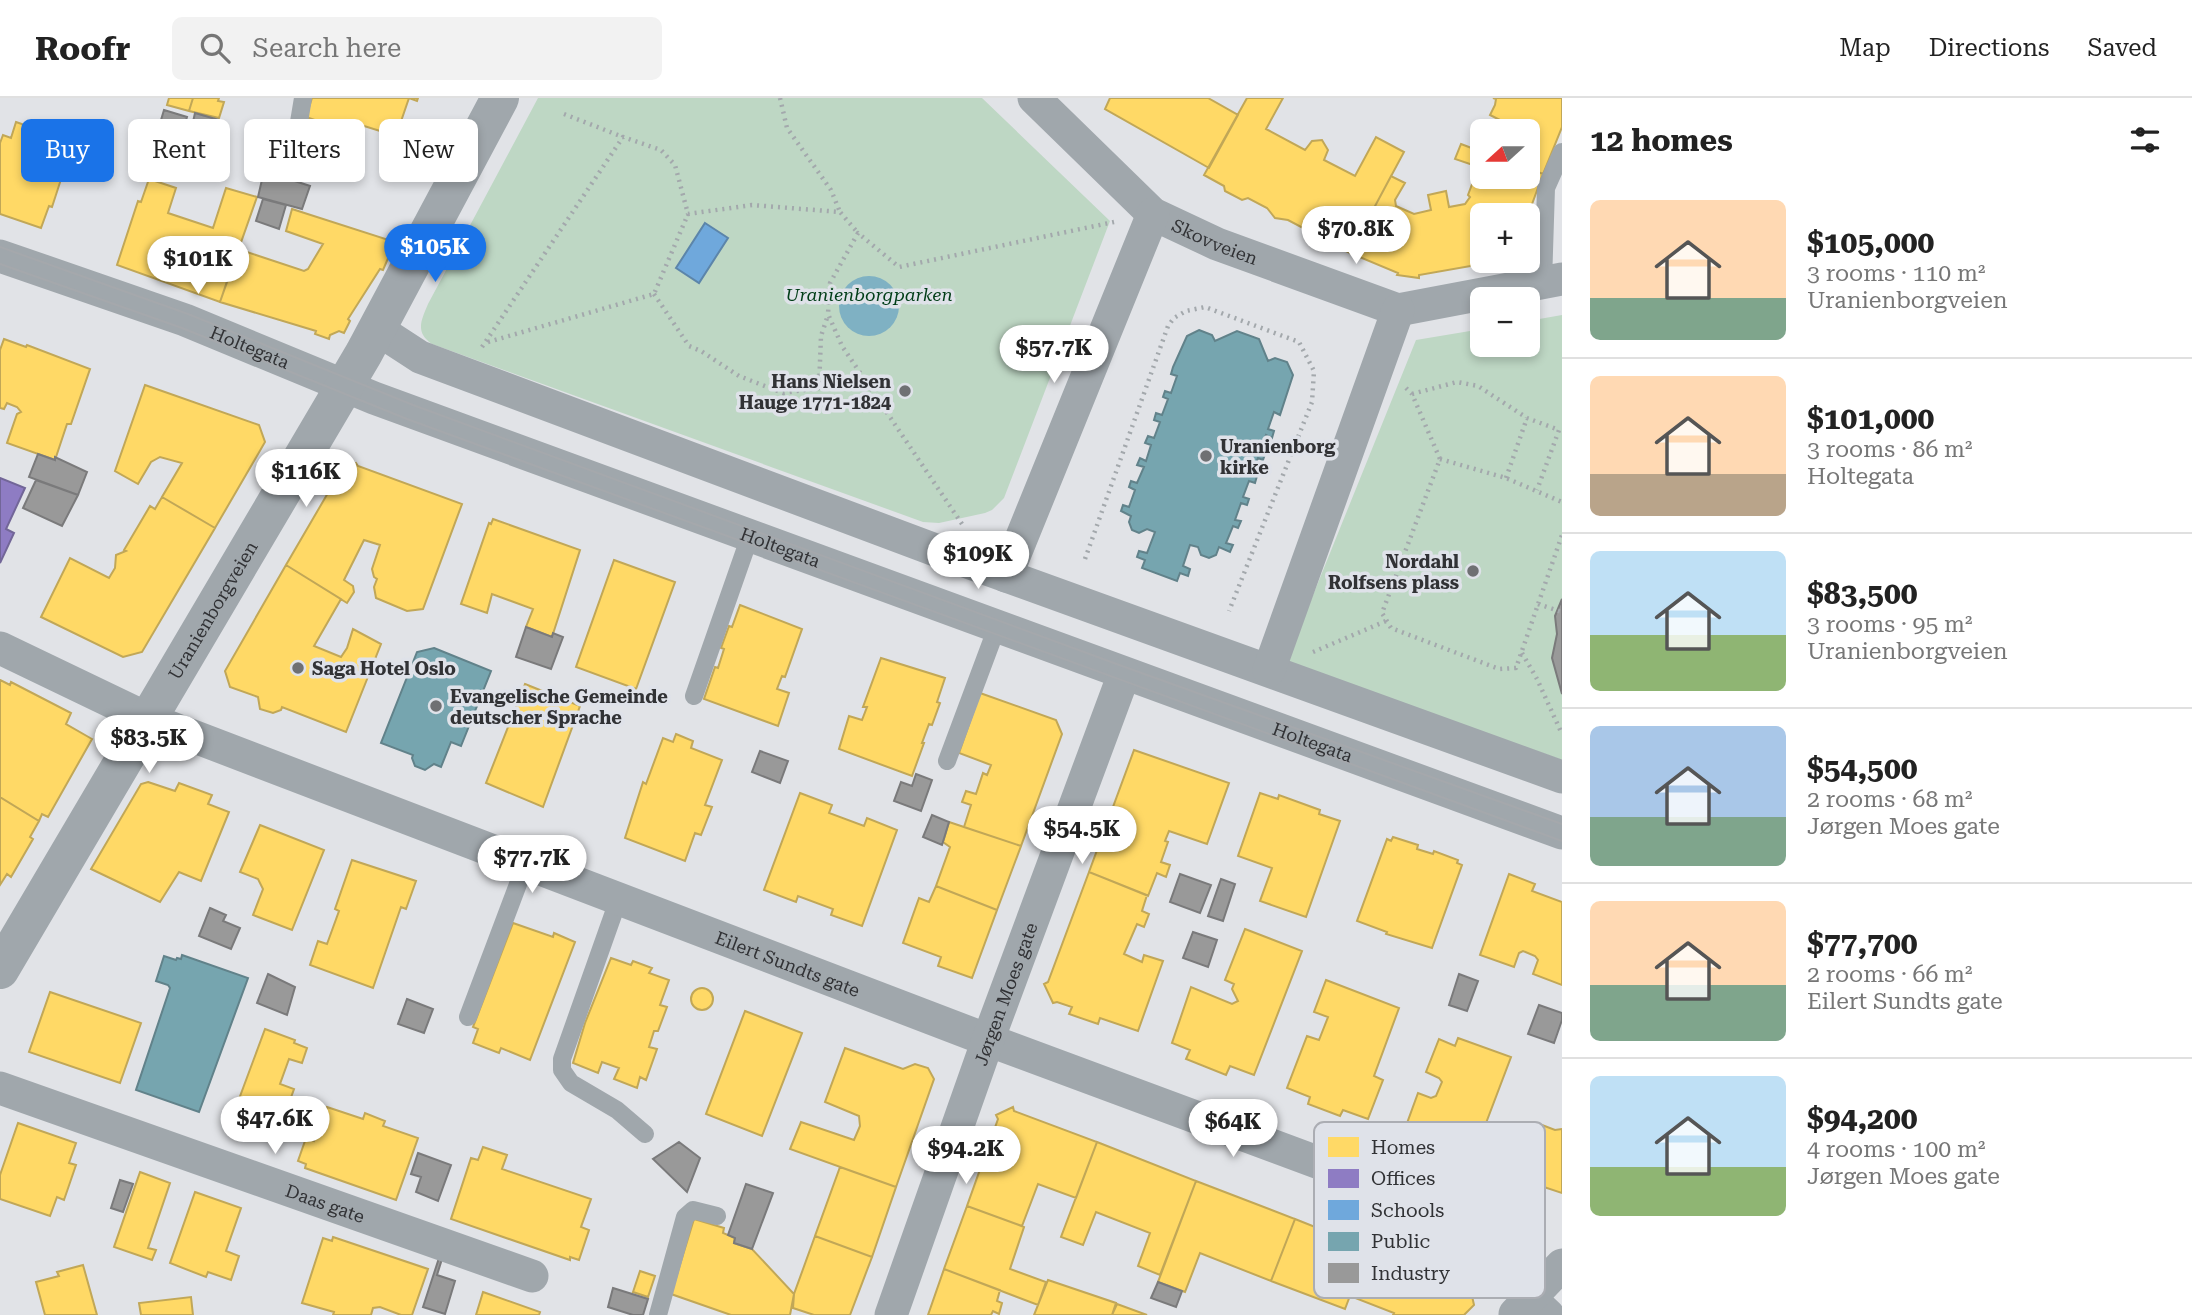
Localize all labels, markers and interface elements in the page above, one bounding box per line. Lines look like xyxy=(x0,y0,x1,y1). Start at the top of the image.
search box xyxy=(172,17,662,80)
text: Roofr xyxy=(35,29,130,68)
icon: search xyxy=(196,29,234,67)
text: Search here xyxy=(252,33,401,63)
text: Map xyxy=(1839,34,1891,62)
text: Directions xyxy=(1929,34,2049,62)
text: Saved xyxy=(2087,34,2157,62)
chip: Buy xyxy=(21,119,114,182)
chip: Rent xyxy=(128,119,230,182)
chip: Filters xyxy=(244,119,365,182)
chip: New xyxy=(379,119,478,182)
north arrow xyxy=(1470,119,1540,189)
map controls xyxy=(1470,119,1540,357)
icon: filters xyxy=(2126,121,2164,159)
text: 12 homes xyxy=(1590,123,1733,158)
button: + xyxy=(1470,203,1540,273)
pin: $70.8K xyxy=(1299,206,1413,266)
street label: Skovveien xyxy=(1169,214,1261,269)
text: $70.8K xyxy=(1318,215,1394,242)
pin: $105K xyxy=(386,225,484,284)
text: $105,000 xyxy=(1807,225,1934,260)
icon: home xyxy=(1646,228,1730,312)
text: $105K xyxy=(400,233,470,260)
pin: $101K xyxy=(149,236,247,296)
text: $101K xyxy=(163,245,233,272)
text: 3 rooms · 110 m² xyxy=(1807,260,1985,287)
park label: Uranienborgparken xyxy=(785,284,953,305)
button: − xyxy=(1470,287,1540,357)
text: Uranienborgveien xyxy=(1807,287,2008,314)
street label: Holtegata xyxy=(207,321,293,373)
pin: $57.7K xyxy=(997,326,1111,385)
text: $57.7K xyxy=(1016,334,1092,361)
place label: Hans Nielsen Hauge 1771-1824 xyxy=(739,371,891,413)
marker: Hans Nielsen Hauge 1771-1824 xyxy=(897,383,913,399)
text: $101,000 xyxy=(1807,401,1934,436)
icon: home xyxy=(1646,404,1730,488)
place label: Uranienborg kirke xyxy=(1220,436,1336,478)
text: 3 rooms · 86 m² xyxy=(1807,436,1973,463)
marker: Uranienborg kirke xyxy=(1198,448,1214,464)
pin: $116K xyxy=(257,450,355,509)
text: $116K xyxy=(271,458,341,485)
text: Holtegata xyxy=(1807,463,1914,490)
street label: Holtegata xyxy=(737,523,824,571)
pin: $109K xyxy=(929,532,1027,591)
street label: Uranienborgveien xyxy=(163,537,262,683)
text: $109K xyxy=(943,540,1013,567)
place label: Nordahl Rolfsens plass xyxy=(1328,551,1459,593)
marker: Nordahl Rolfsens plass xyxy=(1465,563,1481,579)
text: $83,500 xyxy=(1807,576,1918,611)
icon: home xyxy=(1646,579,1730,663)
text: 3 rooms · 95 m² xyxy=(1807,611,1973,638)
text: Uranienborgveien xyxy=(1807,638,2008,665)
place label: Saga Hotel Oslo xyxy=(312,658,456,679)
marker: Saga Hotel Oslo xyxy=(290,660,306,676)
place label: Evangelische Gemeinde deutscher Sprache xyxy=(450,686,668,728)
marker: Evangelische Gemeinde deutscher Sprache xyxy=(428,698,444,714)
pin: $83.5K xyxy=(92,716,206,775)
street label: Holtegata xyxy=(1270,718,1356,766)
text: $83.5K xyxy=(111,724,187,751)
text: $54,500 xyxy=(1807,751,1918,786)
icon: home xyxy=(1646,754,1730,838)
text: 2 rooms · 68 m² xyxy=(1807,786,1973,813)
pin: $54.5K xyxy=(1025,806,1139,866)
text: Jørgen Moes gate xyxy=(1807,813,2000,840)
text: $54.5K xyxy=(1044,815,1120,842)
pin: $77.7K xyxy=(475,836,589,895)
text: $77.7K xyxy=(494,844,570,871)
street label: Jørgen Moes gate xyxy=(969,919,1041,1068)
street label: Eilert Sundts gate xyxy=(712,926,863,1001)
text: $77,700 xyxy=(1807,926,1918,961)
icon: home xyxy=(1646,929,1730,1013)
text: 2 rooms · 66 m² xyxy=(1807,961,1973,988)
text: Eilert Sundts gate xyxy=(1807,988,2003,1015)
pin: $47.6K xyxy=(218,1096,332,1156)
pin: $64K xyxy=(1192,1100,1274,1159)
text: $94,200 xyxy=(1807,1101,1918,1136)
icon: home xyxy=(1646,1104,1730,1188)
text: $47.6K xyxy=(237,1105,313,1132)
text: $64K xyxy=(1205,1108,1261,1135)
legend xyxy=(1314,1122,1545,1298)
pin: $94.2K xyxy=(909,1126,1023,1186)
text: $94.2K xyxy=(928,1135,1004,1162)
text: Homes xyxy=(1371,1136,1435,1159)
text: 4 rooms · 100 m² xyxy=(1807,1136,1985,1163)
text: Jørgen Moes gate xyxy=(1807,1163,2000,1190)
text: Offices xyxy=(1371,1167,1435,1190)
street label: Daas gate xyxy=(283,1179,368,1227)
text: Schools xyxy=(1371,1199,1444,1222)
text: Public xyxy=(1371,1230,1430,1253)
text: Industry xyxy=(1371,1262,1451,1285)

